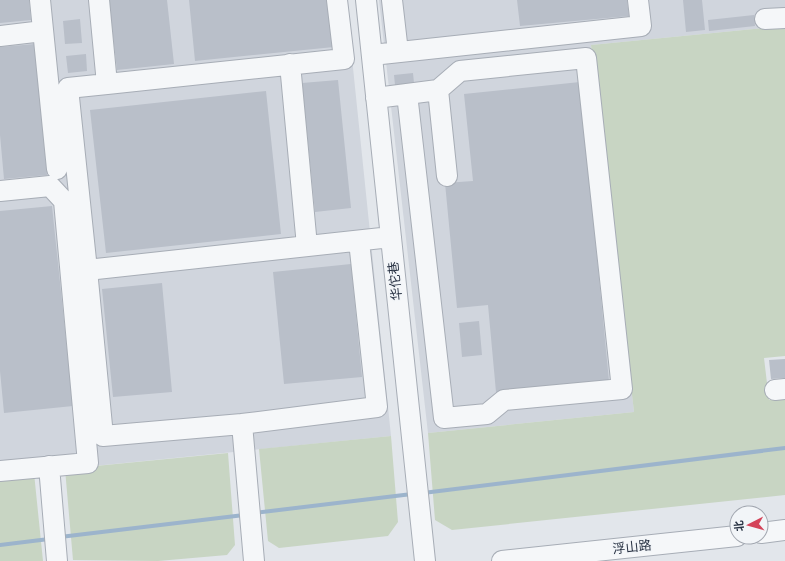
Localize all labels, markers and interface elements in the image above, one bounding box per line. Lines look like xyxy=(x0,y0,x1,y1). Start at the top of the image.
street label: 华佗巷 xyxy=(386,261,404,301)
north arrow xyxy=(729,505,769,545)
text: 北 xyxy=(733,520,747,532)
street label: 浮山路 xyxy=(612,538,652,556)

